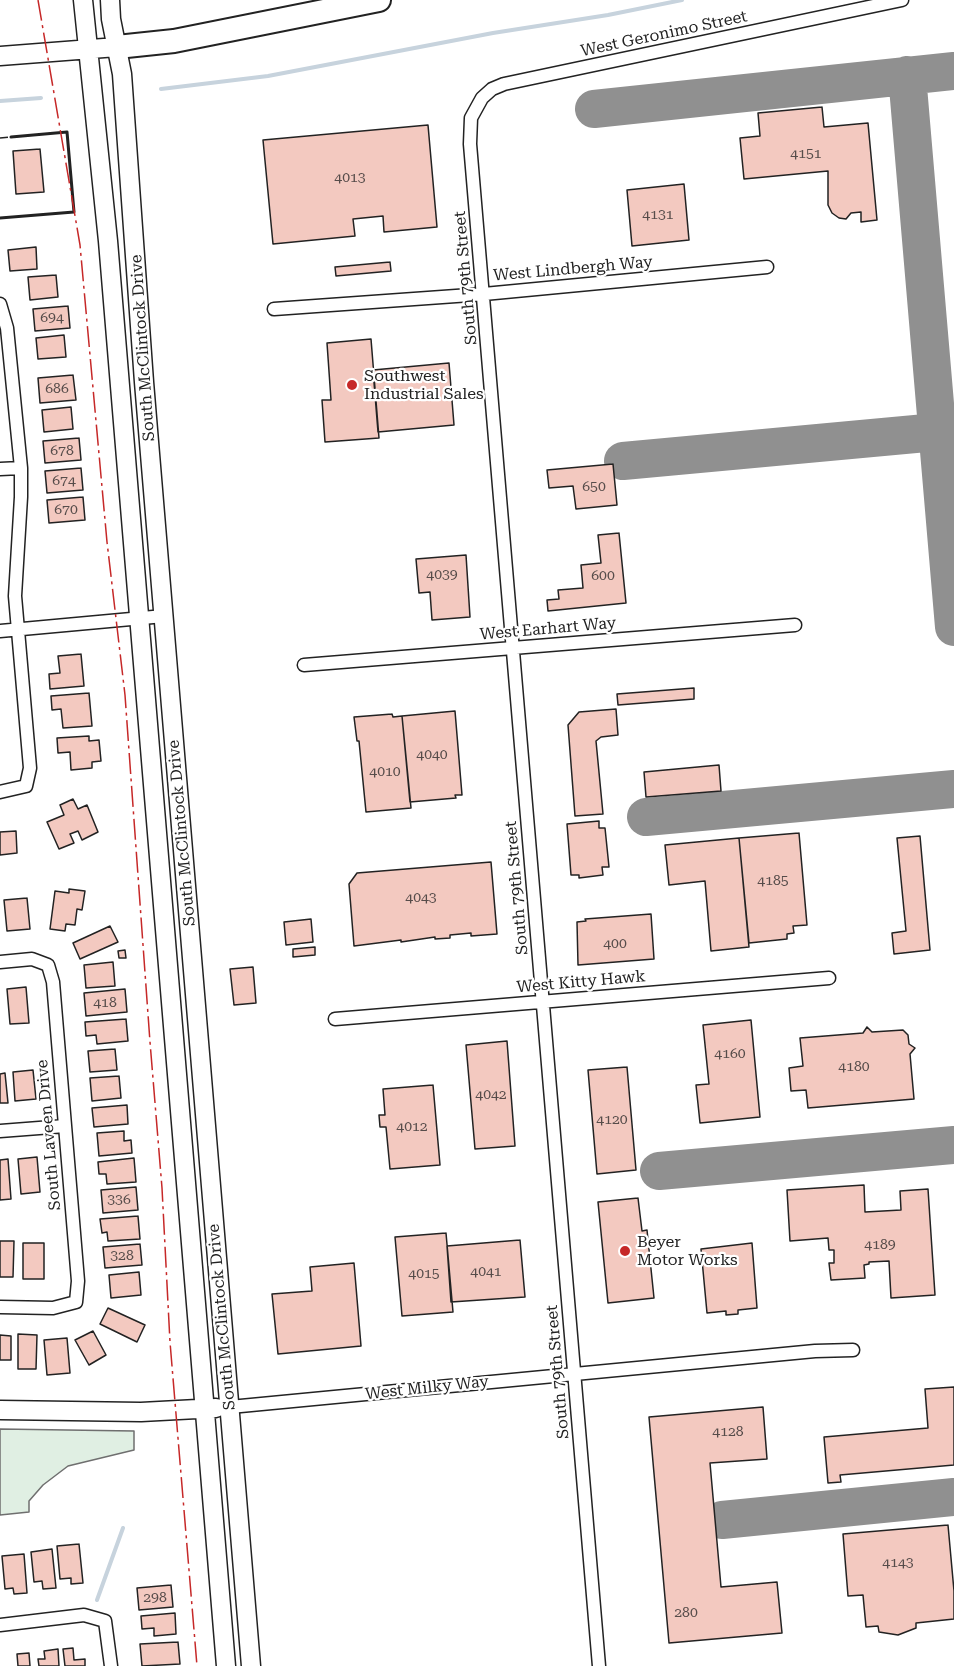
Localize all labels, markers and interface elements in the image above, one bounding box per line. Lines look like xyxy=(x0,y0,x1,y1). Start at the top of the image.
street label: West Geronimo Street xyxy=(579,7,749,61)
house number: 4151 xyxy=(790,146,822,162)
house number: 4013 xyxy=(334,170,366,186)
house number: 4131 xyxy=(642,207,674,223)
street label: South 79th Street xyxy=(451,210,481,346)
street label: West Lindbergh Way xyxy=(493,252,653,286)
street label: South McClintock Drive xyxy=(127,254,159,442)
house number: 694 xyxy=(40,310,64,326)
place label: Southwest Industrial Sales xyxy=(364,366,484,404)
marker: Southwest Industrial Sales xyxy=(345,378,359,392)
house number: 686 xyxy=(45,381,69,397)
house number: 678 xyxy=(50,443,74,459)
house number: 674 xyxy=(52,473,76,489)
house number: 650 xyxy=(582,479,606,495)
house number: 670 xyxy=(54,502,78,518)
house number: 4039 xyxy=(426,567,458,583)
house number: 600 xyxy=(591,568,615,584)
street label: West Earhart Way xyxy=(479,613,617,645)
street label: South McClintock Drive xyxy=(164,739,200,927)
house number: 4040 xyxy=(416,747,448,763)
house number: 4010 xyxy=(369,764,401,780)
street label: South 79th Street xyxy=(502,820,532,956)
house number: 4185 xyxy=(757,873,789,889)
house number: 4043 xyxy=(405,890,437,906)
house number: 400 xyxy=(603,936,627,952)
street label: West Kitty Hawk xyxy=(516,967,646,997)
house number: 418 xyxy=(93,995,117,1011)
house number: 4160 xyxy=(714,1046,746,1062)
street label: South Laveen Drive xyxy=(33,1059,65,1211)
house number: 4180 xyxy=(838,1059,870,1075)
house number: 4042 xyxy=(475,1087,507,1103)
house number: 4120 xyxy=(596,1112,628,1128)
house number: 4012 xyxy=(396,1119,428,1135)
house number: 336 xyxy=(107,1192,131,1208)
street label: South McClintock Drive xyxy=(204,1223,240,1411)
place label: Beyer Motor Works xyxy=(637,1232,738,1270)
house number: 4189 xyxy=(864,1237,896,1253)
marker: Beyer Motor Works xyxy=(618,1244,632,1258)
house number: 328 xyxy=(110,1248,134,1264)
house number: 4041 xyxy=(470,1264,502,1280)
house number: 4015 xyxy=(408,1266,440,1282)
street label: South 79th Street xyxy=(543,1304,573,1440)
street label: West Milky Way xyxy=(364,1372,490,1404)
house number: 4128 xyxy=(712,1424,744,1440)
house number: 4143 xyxy=(882,1555,914,1571)
house number: 298 xyxy=(143,1590,167,1606)
house number: 280 xyxy=(674,1605,698,1621)

